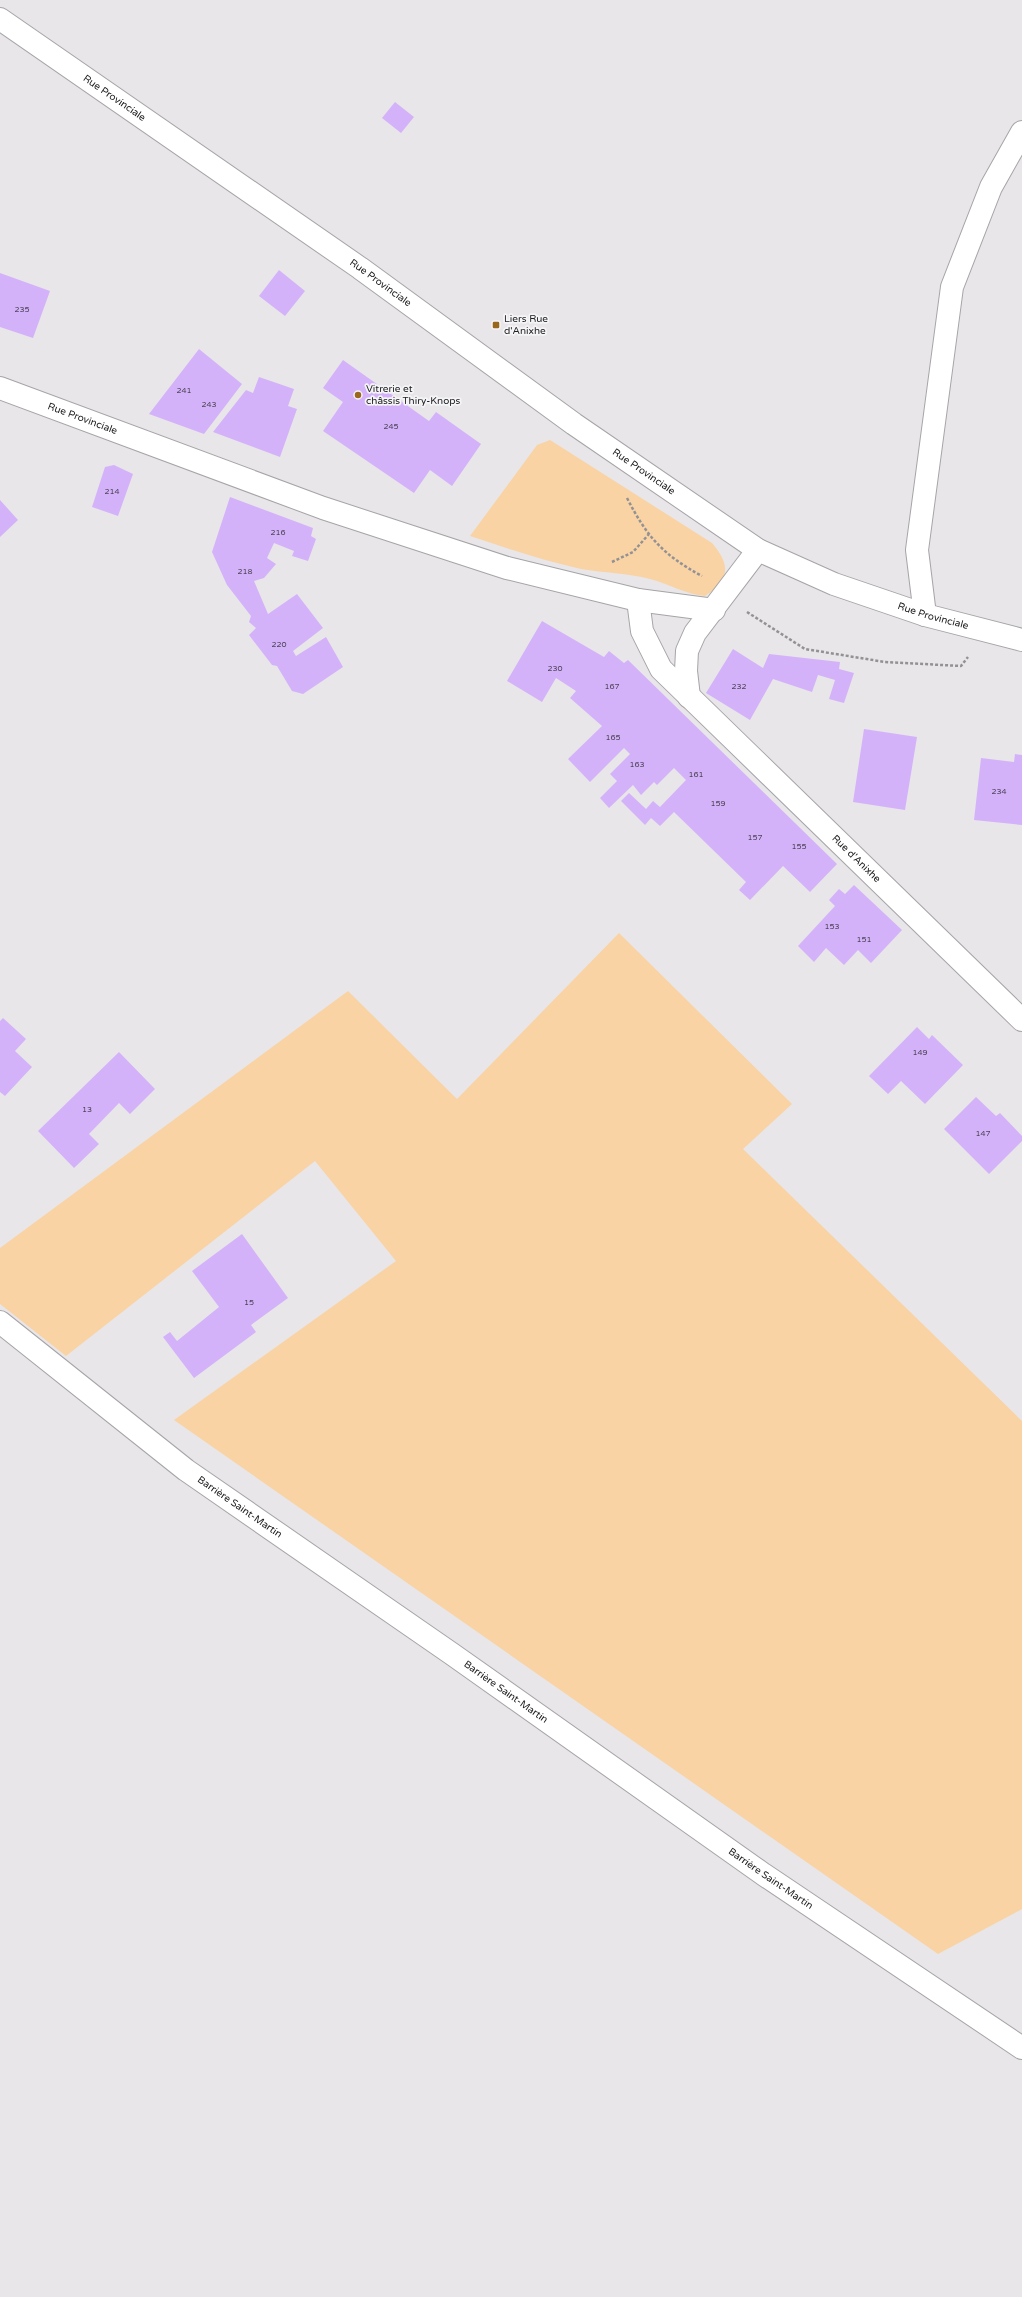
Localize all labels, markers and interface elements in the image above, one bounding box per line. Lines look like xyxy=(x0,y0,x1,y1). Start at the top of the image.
street label: Rue Provinciale xyxy=(81,72,148,124)
street label: Rue Provinciale xyxy=(347,257,414,310)
house number: 235 xyxy=(14,305,30,314)
place label: Liers Rue d'Anixhe xyxy=(504,313,548,337)
marker: Liers Rue d'Anixhe xyxy=(491,320,501,330)
place label: Vitrerie et châssis Thiry-Knops xyxy=(366,383,461,407)
house number: 241 xyxy=(176,386,192,395)
marker: Vitrerie et châssis Thiry-Knops xyxy=(353,390,363,400)
street label: Rue Provinciale xyxy=(46,400,119,437)
house number: 243 xyxy=(201,400,217,409)
house number: 245 xyxy=(383,422,399,431)
street label: Rue Provinciale xyxy=(610,446,678,498)
house number: 214 xyxy=(104,487,120,496)
house number: 216 xyxy=(270,528,286,537)
house number: 218 xyxy=(237,567,253,576)
street label: Rue Provinciale xyxy=(896,600,970,632)
house number: 220 xyxy=(271,640,287,649)
house number: 230 xyxy=(547,664,563,673)
house number: 167 xyxy=(604,682,620,691)
house number: 232 xyxy=(731,682,747,691)
house number: 165 xyxy=(605,733,621,742)
house number: 163 xyxy=(629,760,645,769)
house number: 161 xyxy=(688,770,704,779)
house number: 234 xyxy=(991,787,1007,796)
house number: 159 xyxy=(710,799,726,808)
street label: Rue d'Anixhe xyxy=(829,832,883,885)
house number: 157 xyxy=(747,833,763,842)
house number: 155 xyxy=(791,842,807,851)
house number: 153 xyxy=(824,922,840,931)
house number: 151 xyxy=(856,935,872,944)
house number: 149 xyxy=(912,1048,928,1057)
house number: 13 xyxy=(82,1105,92,1114)
house number: 147 xyxy=(975,1129,991,1138)
house number: 15 xyxy=(244,1298,254,1307)
street label: Barrière Saint-Martin xyxy=(195,1474,284,1541)
street label: Barrière Saint-Martin xyxy=(461,1658,550,1726)
street label: Barrière Saint-Martin xyxy=(726,1845,815,1912)

